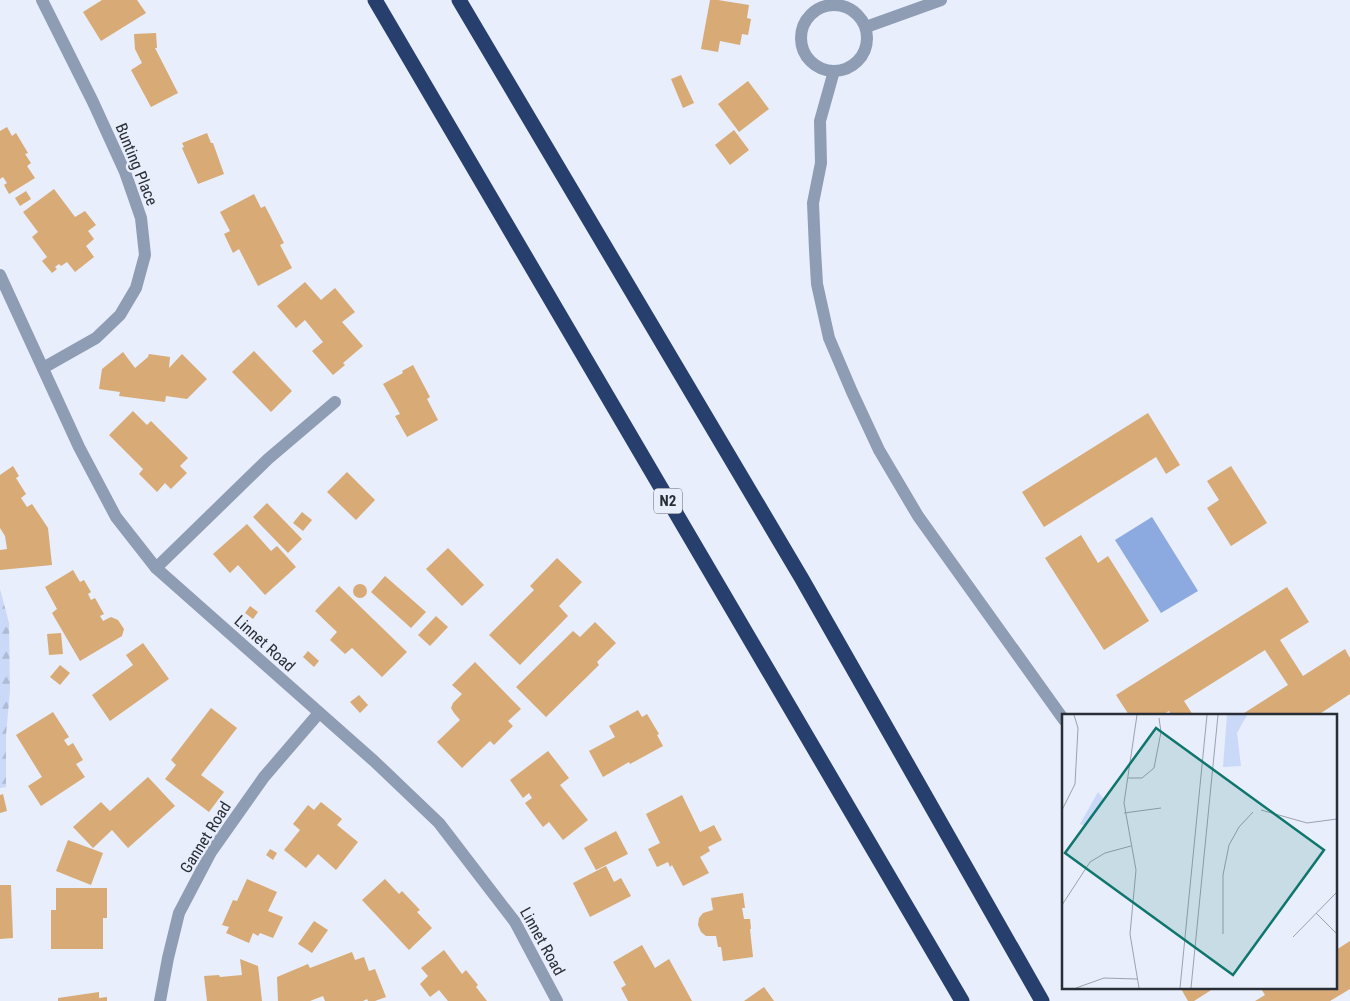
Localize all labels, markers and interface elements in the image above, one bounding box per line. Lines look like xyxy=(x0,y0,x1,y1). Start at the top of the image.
street label: Bunting Place xyxy=(111,120,162,208)
road number: N2 xyxy=(654,488,682,514)
street label: Linnet Road xyxy=(231,611,299,675)
inset map xyxy=(1062,714,1338,988)
street label: Gannet Road xyxy=(176,798,235,876)
street label: Linnet Road xyxy=(516,904,569,979)

